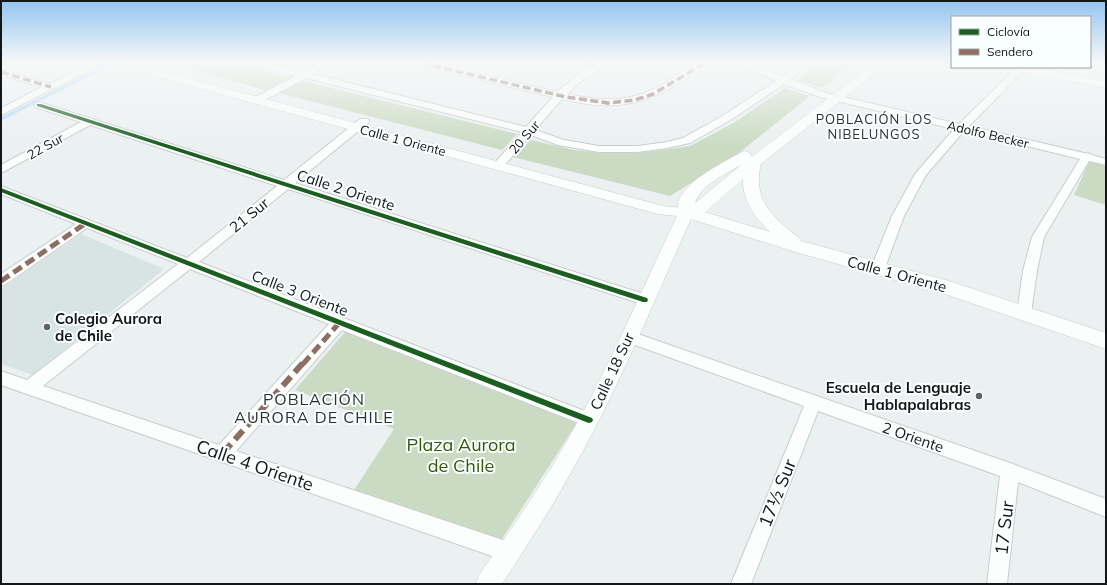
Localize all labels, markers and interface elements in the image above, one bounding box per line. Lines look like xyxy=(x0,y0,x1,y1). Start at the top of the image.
legend xyxy=(951,16,1091,68)
text: Ciclovía xyxy=(987,24,1030,39)
text: Sendero xyxy=(987,44,1033,59)
district label: POBLACIÓN LOS NIBELUNGOS xyxy=(816,111,932,142)
street label: 20 Sur xyxy=(505,117,543,157)
street label: Adolfo Becker xyxy=(946,117,1031,151)
street label: Calle 1 Oriente xyxy=(358,121,448,159)
street label: 22 Sur xyxy=(24,129,66,163)
street label: Calle 2 Oriente xyxy=(295,165,397,215)
street label: 21 Sur xyxy=(225,193,273,237)
street label: Calle 1 Oriente xyxy=(845,252,949,296)
street label: Calle 3 Oriente xyxy=(249,266,351,320)
place label: Colegio Aurora de Chile xyxy=(55,309,162,345)
marker: Colegio Aurora de Chile xyxy=(42,322,52,332)
street label: Calle 18 Sur xyxy=(586,329,639,413)
place label: Escuela de Lenguaje Hablapalabras xyxy=(826,378,971,414)
district label: POBLACIÓN AURORA DE CHILE xyxy=(234,389,394,427)
marker: Escuela de Lenguaje Hablapalabras xyxy=(974,391,984,401)
street label: 2 Oriente xyxy=(880,418,946,456)
park label: Plaza Aurora de Chile xyxy=(406,433,516,477)
street label: Calle 4 Oriente xyxy=(193,434,317,496)
street label: 17½ Sur xyxy=(753,455,801,530)
street label: 17 Sur xyxy=(989,499,1019,556)

